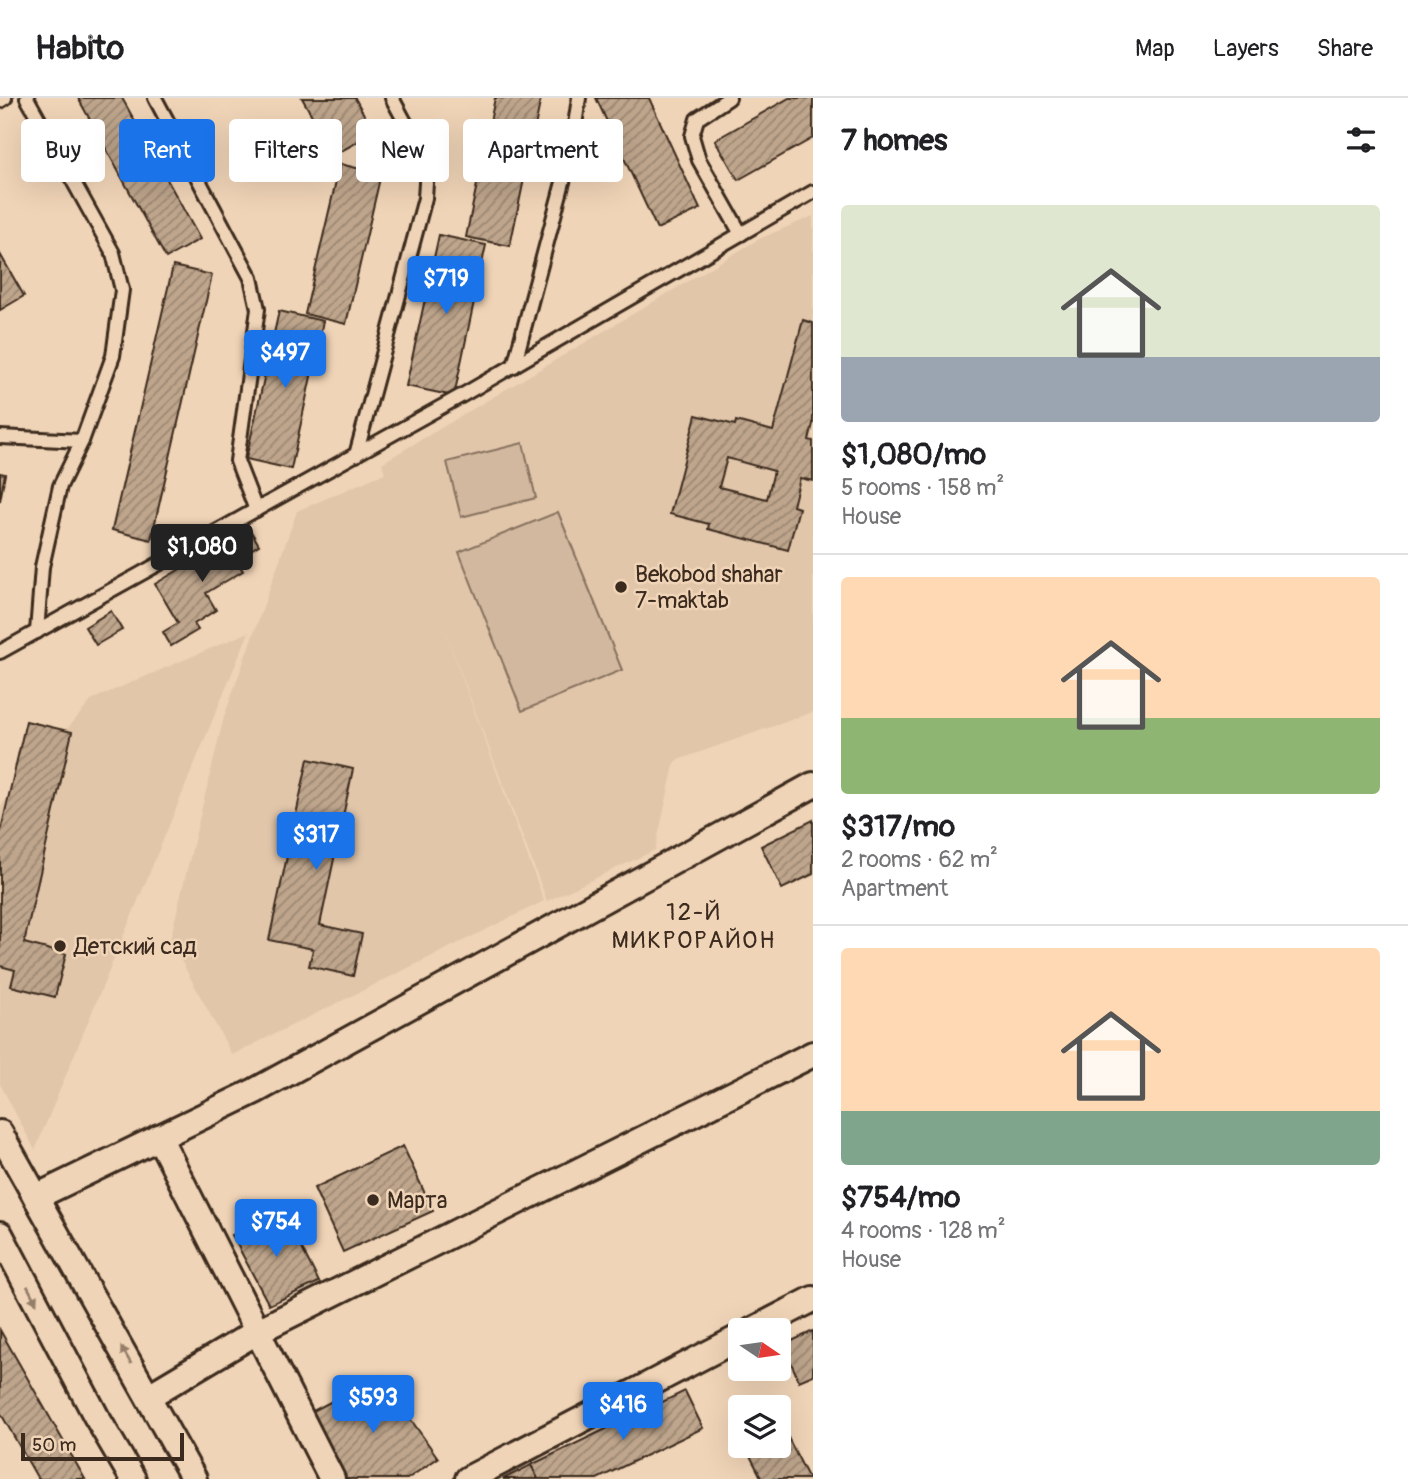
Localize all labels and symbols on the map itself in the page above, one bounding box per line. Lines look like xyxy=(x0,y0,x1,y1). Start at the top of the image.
pin: $719 xyxy=(405,256,487,316)
pin: $497 xyxy=(244,330,326,390)
pin: $1,080 xyxy=(145,524,259,584)
place label: Bekobod shahar 7-maktab xyxy=(635,560,783,615)
marker: Bekobod shahar 7-maktab xyxy=(613,579,629,595)
pin: $317 xyxy=(275,812,357,872)
district label: 12-Й МИКРОРАЙОН xyxy=(612,898,776,955)
place label: Детский сад xyxy=(73,932,197,961)
marker: Детский сад xyxy=(52,938,68,954)
place label: Марта xyxy=(387,1186,447,1215)
marker: Марта xyxy=(365,1192,381,1208)
pin: $754 xyxy=(235,1200,317,1259)
one-way arrow xyxy=(26,1285,38,1304)
north arrow xyxy=(728,1318,791,1381)
one-way arrow xyxy=(120,1345,132,1365)
pin: $593 xyxy=(332,1376,414,1435)
pin: $416 xyxy=(582,1382,664,1442)
scale bar xyxy=(21,1430,184,1462)

